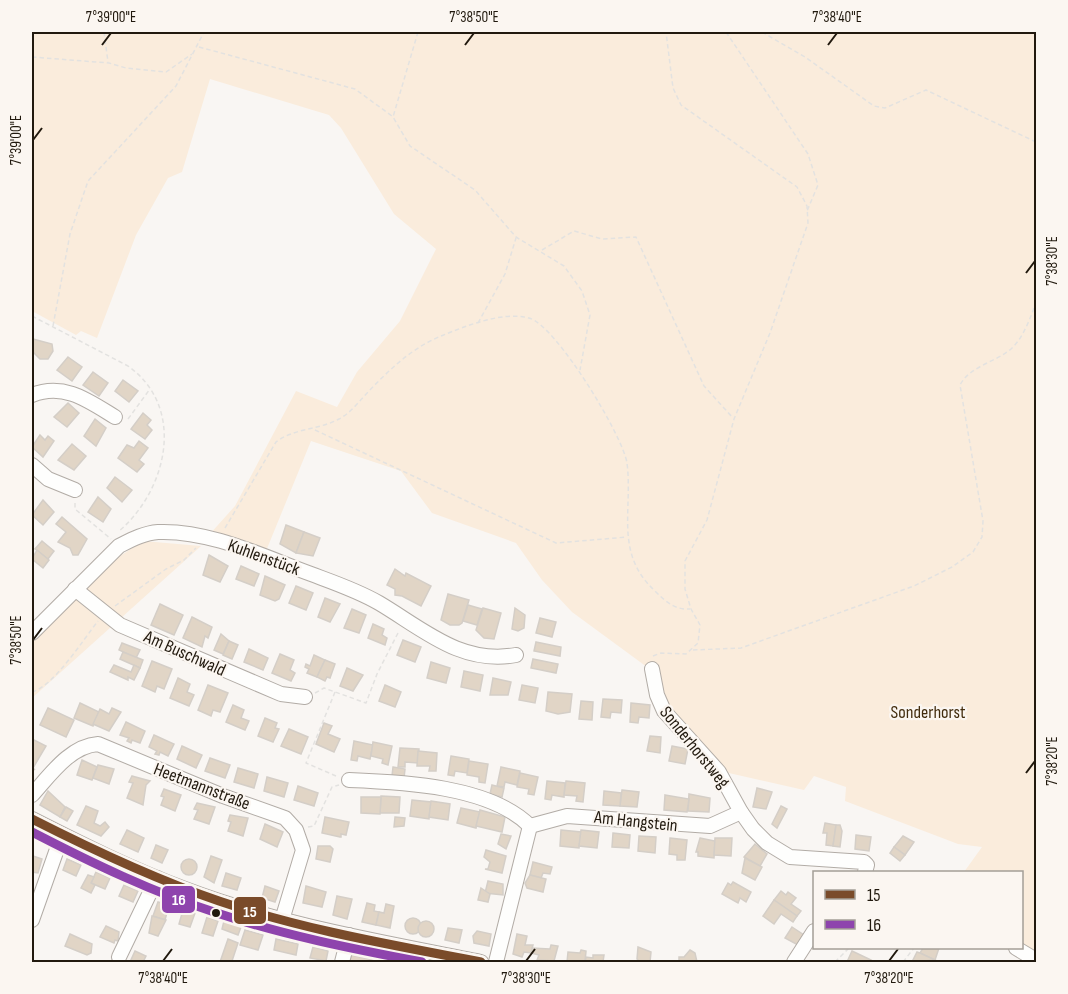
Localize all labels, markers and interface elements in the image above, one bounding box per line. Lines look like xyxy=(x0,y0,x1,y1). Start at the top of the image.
text: 7°39'00"E xyxy=(86,8,136,27)
text: 7°38'50"E xyxy=(449,8,499,27)
text: 7°38'40"E xyxy=(812,8,862,27)
text: 7°39'00"E xyxy=(7,115,26,165)
text: 7°38'30"E xyxy=(1043,236,1062,286)
street label: Kuhlenstück xyxy=(225,535,303,580)
text: 7°38'50"E xyxy=(7,615,26,665)
street label: Am Buschwald xyxy=(140,626,229,681)
street label: Sonderhorstweg xyxy=(655,702,734,793)
park label: Sonderhorst xyxy=(891,702,966,723)
text: 7°38'20"E xyxy=(1043,736,1062,786)
street label: Heetmannstraße xyxy=(151,758,253,814)
street label: Am Hangstein xyxy=(592,807,679,836)
legend xyxy=(813,871,1023,949)
line badge: 16 xyxy=(161,885,196,914)
text: 15 xyxy=(867,885,881,906)
text: 16 xyxy=(172,891,186,910)
line badge: 15 xyxy=(233,896,267,925)
text: 15 xyxy=(243,903,257,922)
unlabelled marker xyxy=(210,907,222,919)
text: 16 xyxy=(867,915,881,936)
text: 7°38'40"E xyxy=(138,969,188,988)
text: 7°38'30"E xyxy=(501,969,551,988)
text: 7°38'20"E xyxy=(864,969,914,988)

